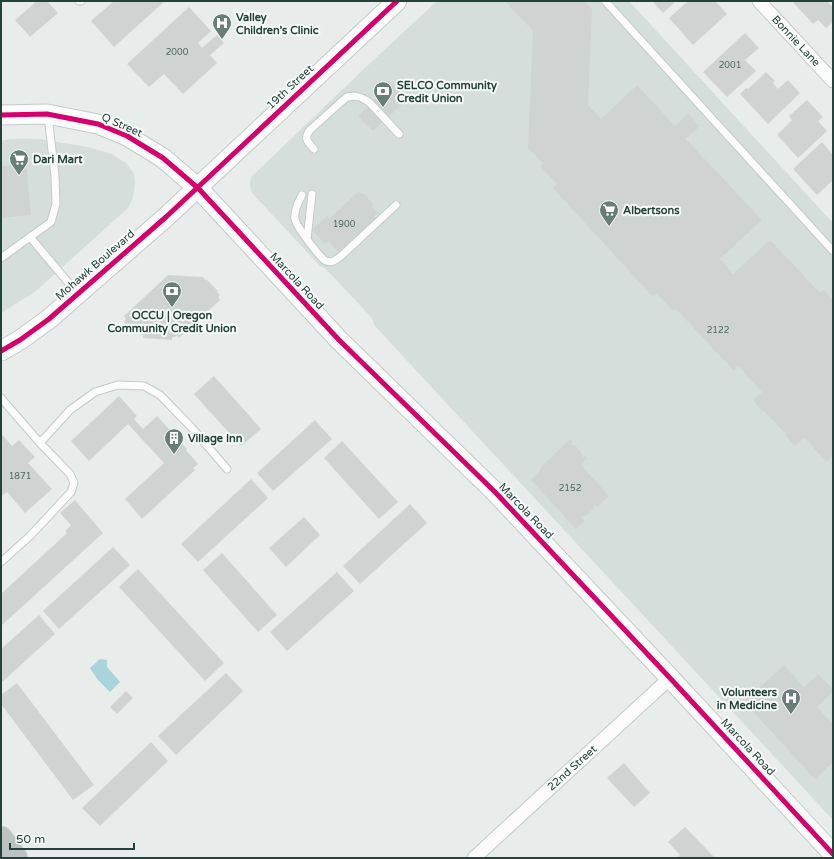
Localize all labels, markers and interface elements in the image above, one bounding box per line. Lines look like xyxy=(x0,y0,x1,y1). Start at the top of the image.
place label: Valley Children’s Clinic xyxy=(236,11,319,37)
hospital icon: Valley Children’s Clinic xyxy=(211,12,233,40)
street label: Bonnie Lane xyxy=(769,13,823,69)
house number: 2000 xyxy=(166,47,189,58)
house number: 2001 xyxy=(719,60,741,71)
street label: 19th Street xyxy=(264,62,316,112)
place label: SELCO Community Credit Union xyxy=(397,79,497,105)
bank icon: SELCO Community Credit Union xyxy=(372,80,394,108)
street label: Q Street xyxy=(100,110,144,140)
supermarket icon: Dari Mart xyxy=(8,148,30,176)
place label: Dari Mart xyxy=(33,153,83,166)
supermarket icon: Albertsons xyxy=(598,199,620,227)
place label: Albertsons xyxy=(623,204,680,217)
house number: 1900 xyxy=(333,219,356,230)
street label: Mohawk Boulevard xyxy=(53,227,137,303)
street label: Marcola Road xyxy=(267,250,327,312)
bank icon: OCCU | Oregon Community Credit Union xyxy=(161,280,183,308)
place label: OCCU | Oregon Community Credit Union xyxy=(108,309,237,336)
house number: 2122 xyxy=(707,325,729,336)
building icon: Village Inn xyxy=(163,427,185,455)
place label: Village Inn xyxy=(188,432,243,446)
house number: 1871 xyxy=(9,471,31,482)
street label: Marcola Road xyxy=(496,480,556,542)
house number: 2152 xyxy=(559,483,581,494)
place label: Volunteers in Medicine xyxy=(717,686,778,712)
hospital icon: Volunteers in Medicine xyxy=(780,687,802,715)
street label: Marcola Road xyxy=(718,716,778,778)
street label: 22nd Street xyxy=(545,743,599,793)
scale bar xyxy=(10,825,134,851)
text: 50 m xyxy=(16,832,45,846)

